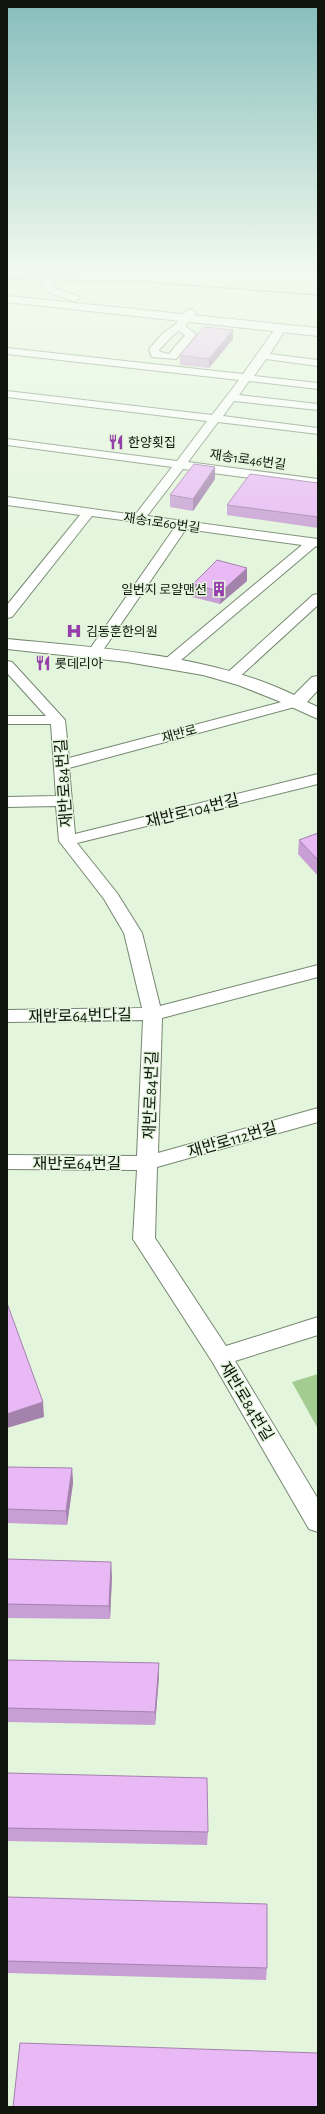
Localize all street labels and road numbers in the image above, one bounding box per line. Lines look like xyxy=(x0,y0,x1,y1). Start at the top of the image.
street label: 재송1로46번길 xyxy=(209,448,287,472)
street label: 재송1로60번길 xyxy=(123,511,201,535)
street label: 재반로 xyxy=(160,723,198,745)
street label: 재반로84번길 xyxy=(53,738,75,828)
street label: 재반로104번길 xyxy=(144,792,240,830)
street label: 재반로64번다길 xyxy=(28,1007,132,1025)
street label: 재반로84번길 xyxy=(141,1050,161,1140)
street label: 재반로112번길 xyxy=(186,1120,279,1160)
street label: 재반로64번길 xyxy=(33,1156,121,1172)
street label: 재반로84번길 xyxy=(216,1359,276,1444)

